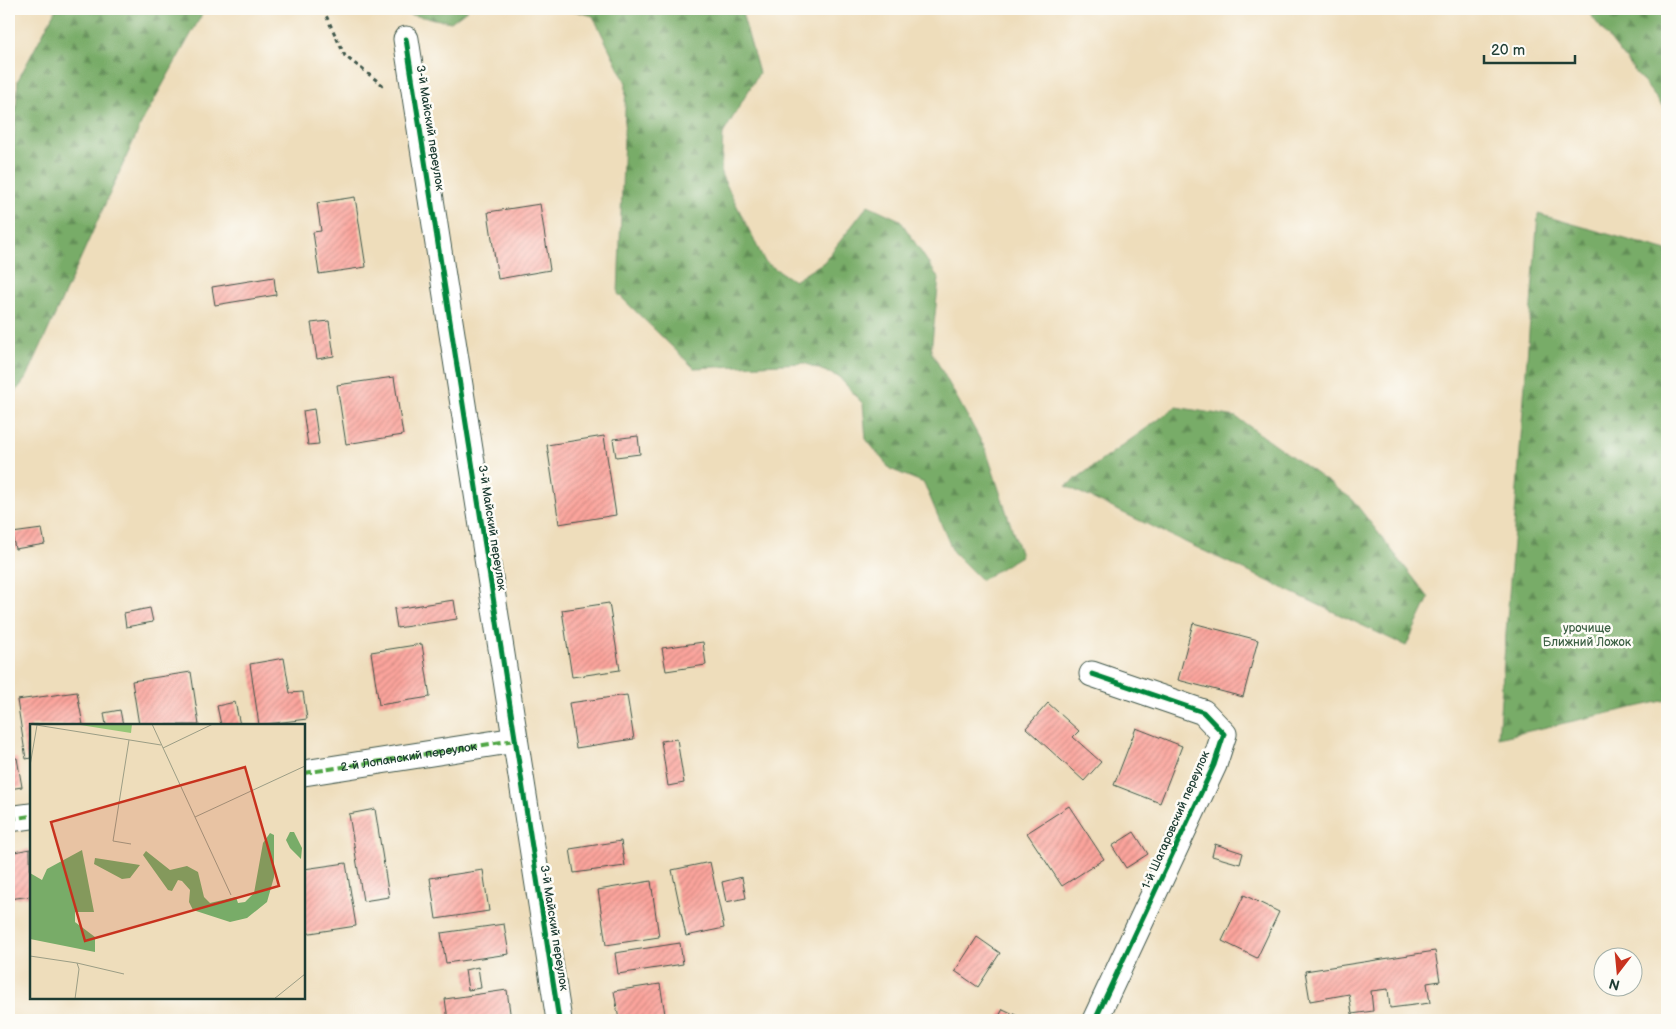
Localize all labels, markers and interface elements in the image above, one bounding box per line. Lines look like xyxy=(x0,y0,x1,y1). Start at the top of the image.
scale bar xyxy=(1484,32,1575,64)
text: 20 m xyxy=(1491,41,1525,60)
street label: 3-й Майский переулок xyxy=(413,64,447,192)
street label: 3-й Майский переулок xyxy=(475,464,509,592)
park label: урочище Ближний Ложок xyxy=(1543,621,1632,650)
inset map xyxy=(30,724,305,999)
street label: 2-й Лопанский переулок xyxy=(340,738,478,775)
street label: 1-й Шагаровский переулок xyxy=(1139,748,1214,891)
street label: 3-й Майский переулок xyxy=(537,864,571,992)
north arrow xyxy=(1594,946,1644,996)
text: N xyxy=(1607,974,1622,994)

